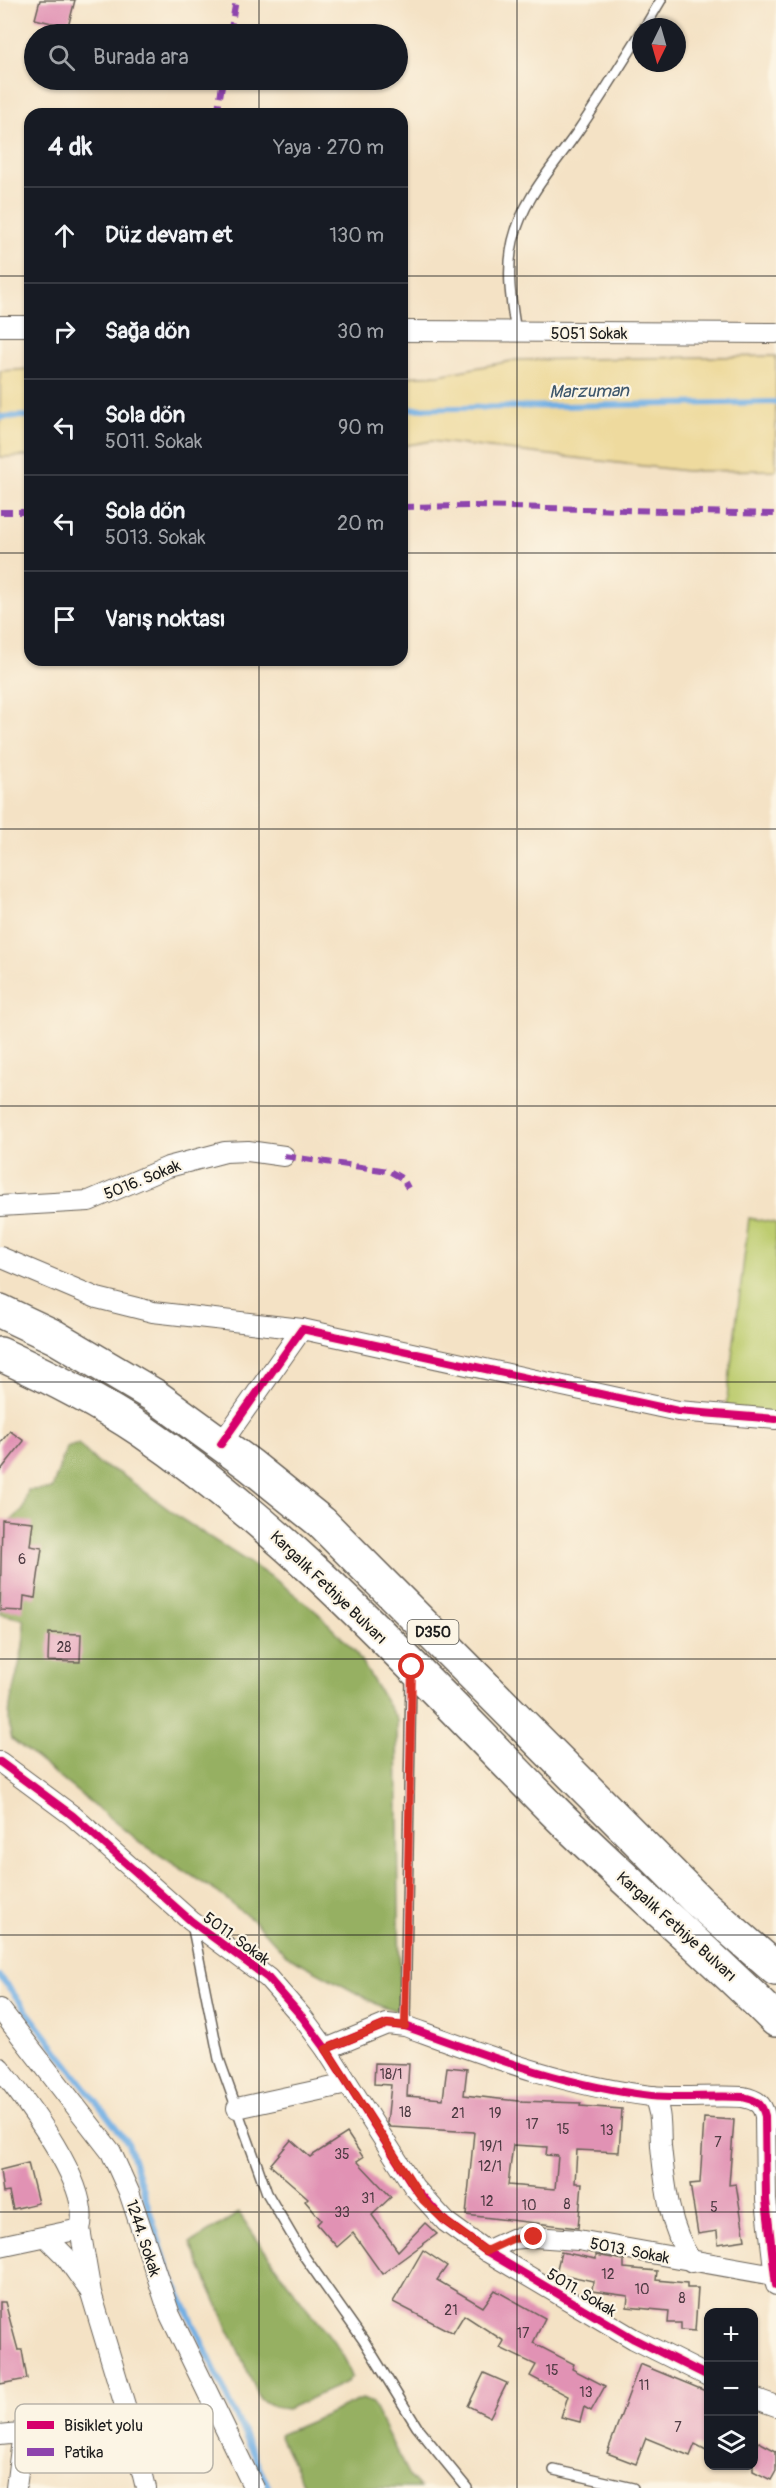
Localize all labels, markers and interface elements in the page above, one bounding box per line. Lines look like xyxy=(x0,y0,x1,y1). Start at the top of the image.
north arrow xyxy=(632,18,686,72)
search box xyxy=(24,24,408,90)
icon: search xyxy=(45,41,78,74)
text: Burada ara xyxy=(93,43,189,71)
text: 4 dk xyxy=(48,131,92,163)
text: Yaya · 270 m xyxy=(273,135,384,160)
icon: ahead xyxy=(48,219,81,252)
text: Düz devam et xyxy=(105,221,232,249)
text: 130 m xyxy=(329,223,384,248)
icon: right xyxy=(48,315,81,348)
text: Sağa dön xyxy=(105,317,190,345)
text: 30 m xyxy=(337,319,384,344)
street label: 5051 Sokak xyxy=(551,324,628,344)
water label: Marzuman xyxy=(549,379,630,404)
text: Sola dön xyxy=(105,401,185,429)
icon: left xyxy=(48,411,81,444)
text: 90 m xyxy=(338,415,384,440)
text: 5011. Sokak xyxy=(105,429,202,454)
text: Sola dön xyxy=(105,497,185,525)
icon: left xyxy=(48,507,81,540)
text: 20 m xyxy=(337,511,384,536)
text: 5013. Sokak xyxy=(105,525,206,550)
icon: arrive xyxy=(48,603,81,636)
text: Varış noktası xyxy=(105,605,226,633)
street label: 5016. Sokak xyxy=(101,1155,184,1204)
street label: Kargalık Fethiye Bulvarı xyxy=(266,1527,391,1649)
house number: 6 xyxy=(18,1551,26,1568)
road number: D350 xyxy=(408,1620,458,1644)
house number: 28 xyxy=(57,1639,71,1656)
route start xyxy=(398,1653,424,1679)
street label: Kargalık Fethiye Bulvarı xyxy=(612,1868,741,1986)
street label: 5011. Sokak xyxy=(199,1908,274,1970)
house number: 18/1 xyxy=(379,2066,403,2083)
house number: 18 xyxy=(399,2104,411,2121)
house number: 21 xyxy=(451,2105,465,2122)
house number: 19 xyxy=(489,2105,501,2122)
house number: 17 xyxy=(526,2116,539,2133)
house number: 15 xyxy=(556,2121,570,2138)
house number: 13 xyxy=(600,2122,614,2139)
house number: 7 xyxy=(714,2134,722,2151)
house number: 19/1 xyxy=(479,2138,503,2155)
house number: 35 xyxy=(334,2146,350,2163)
house number: 12/1 xyxy=(478,2158,502,2175)
house number: 31 xyxy=(361,2190,375,2207)
house number: 12 xyxy=(480,2193,494,2210)
house number: 8 xyxy=(563,2196,571,2213)
street label: 1244. Sokak xyxy=(121,2197,165,2279)
house number: 10 xyxy=(521,2197,537,2214)
house number: 5 xyxy=(710,2199,718,2216)
house number: 33 xyxy=(334,2204,350,2221)
route end xyxy=(520,2223,546,2249)
street label: 5013. Sokak xyxy=(588,2233,672,2269)
street label: 5011. Sokak xyxy=(543,2264,620,2322)
house number: 12 xyxy=(601,2266,615,2283)
house number: 10 xyxy=(634,2281,650,2298)
house number: 8 xyxy=(678,2290,686,2307)
house number: 21 xyxy=(444,2302,458,2319)
map controls xyxy=(704,2308,758,2470)
button: + xyxy=(704,2308,758,2362)
house number: 17 xyxy=(517,2325,530,2342)
house number: 15 xyxy=(545,2362,559,2379)
button: − xyxy=(704,2362,758,2416)
house number: 11 xyxy=(639,2377,649,2394)
house number: 13 xyxy=(579,2384,593,2401)
legend xyxy=(15,2404,213,2473)
text: Bisiklet yolu xyxy=(64,2416,143,2436)
button: layers xyxy=(704,2416,758,2470)
house number: 7 xyxy=(674,2419,682,2436)
text: Patika xyxy=(64,2443,103,2463)

